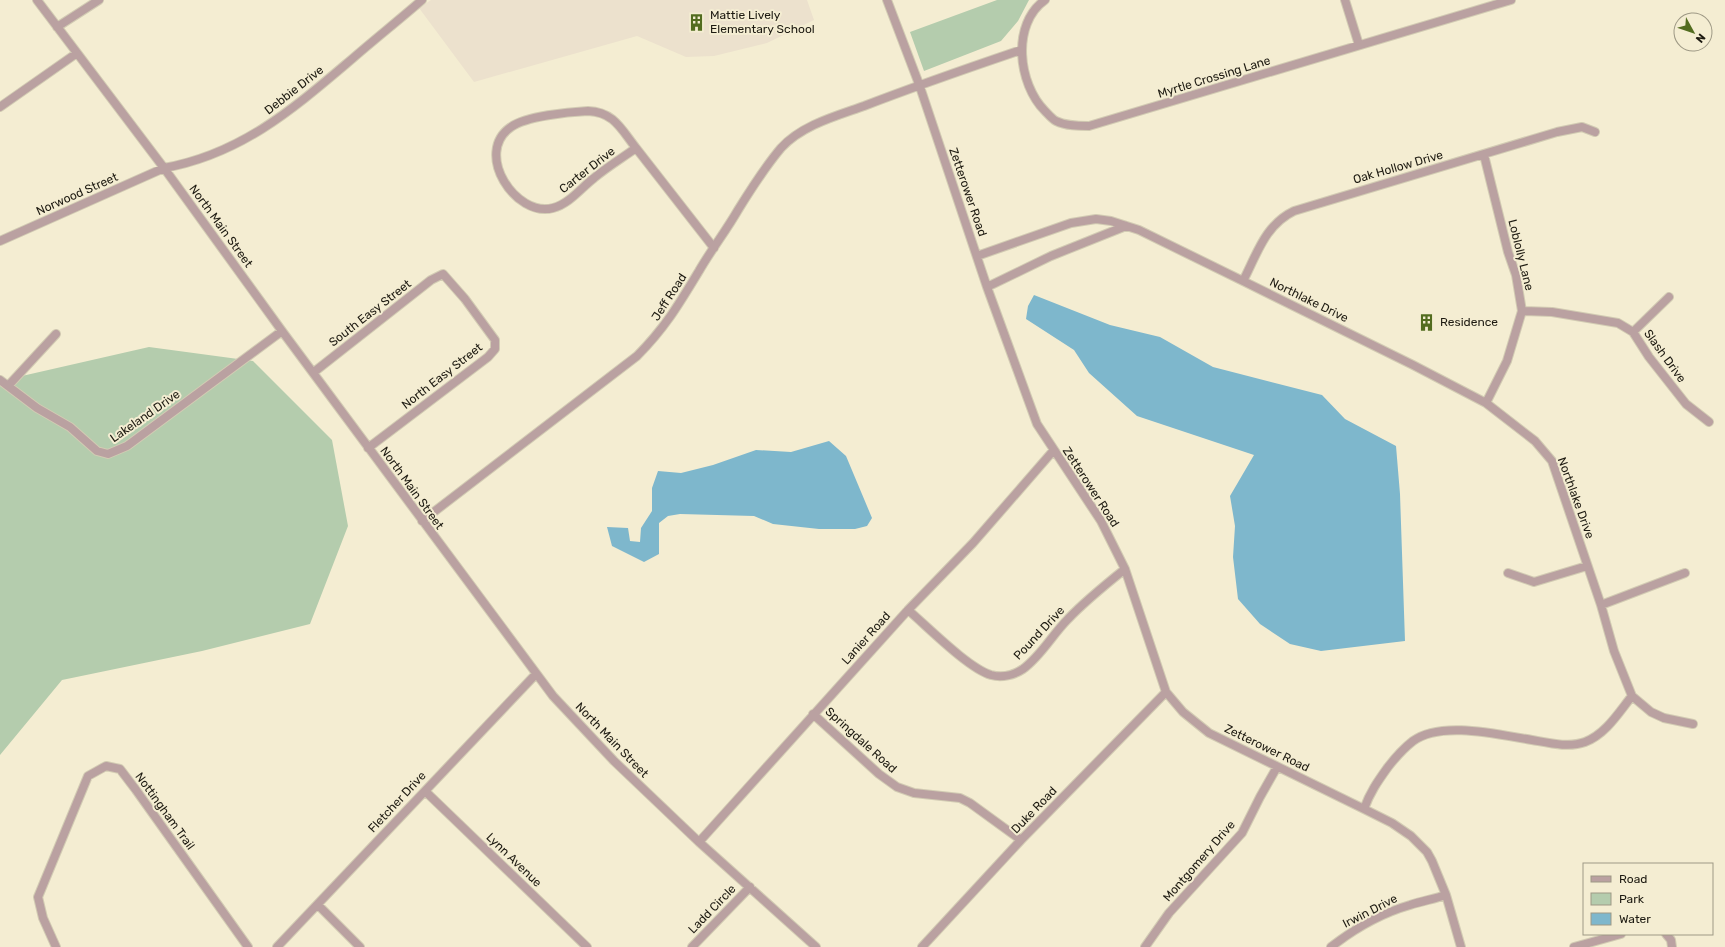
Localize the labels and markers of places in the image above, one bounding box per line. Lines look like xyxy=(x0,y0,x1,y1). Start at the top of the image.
place label: Mattie Lively Elementary School xyxy=(710,8,815,36)
building icon: Mattie Lively Elementary School xyxy=(687,12,707,32)
building icon: Residence xyxy=(1417,312,1437,332)
place label: Residence xyxy=(1440,315,1498,329)

